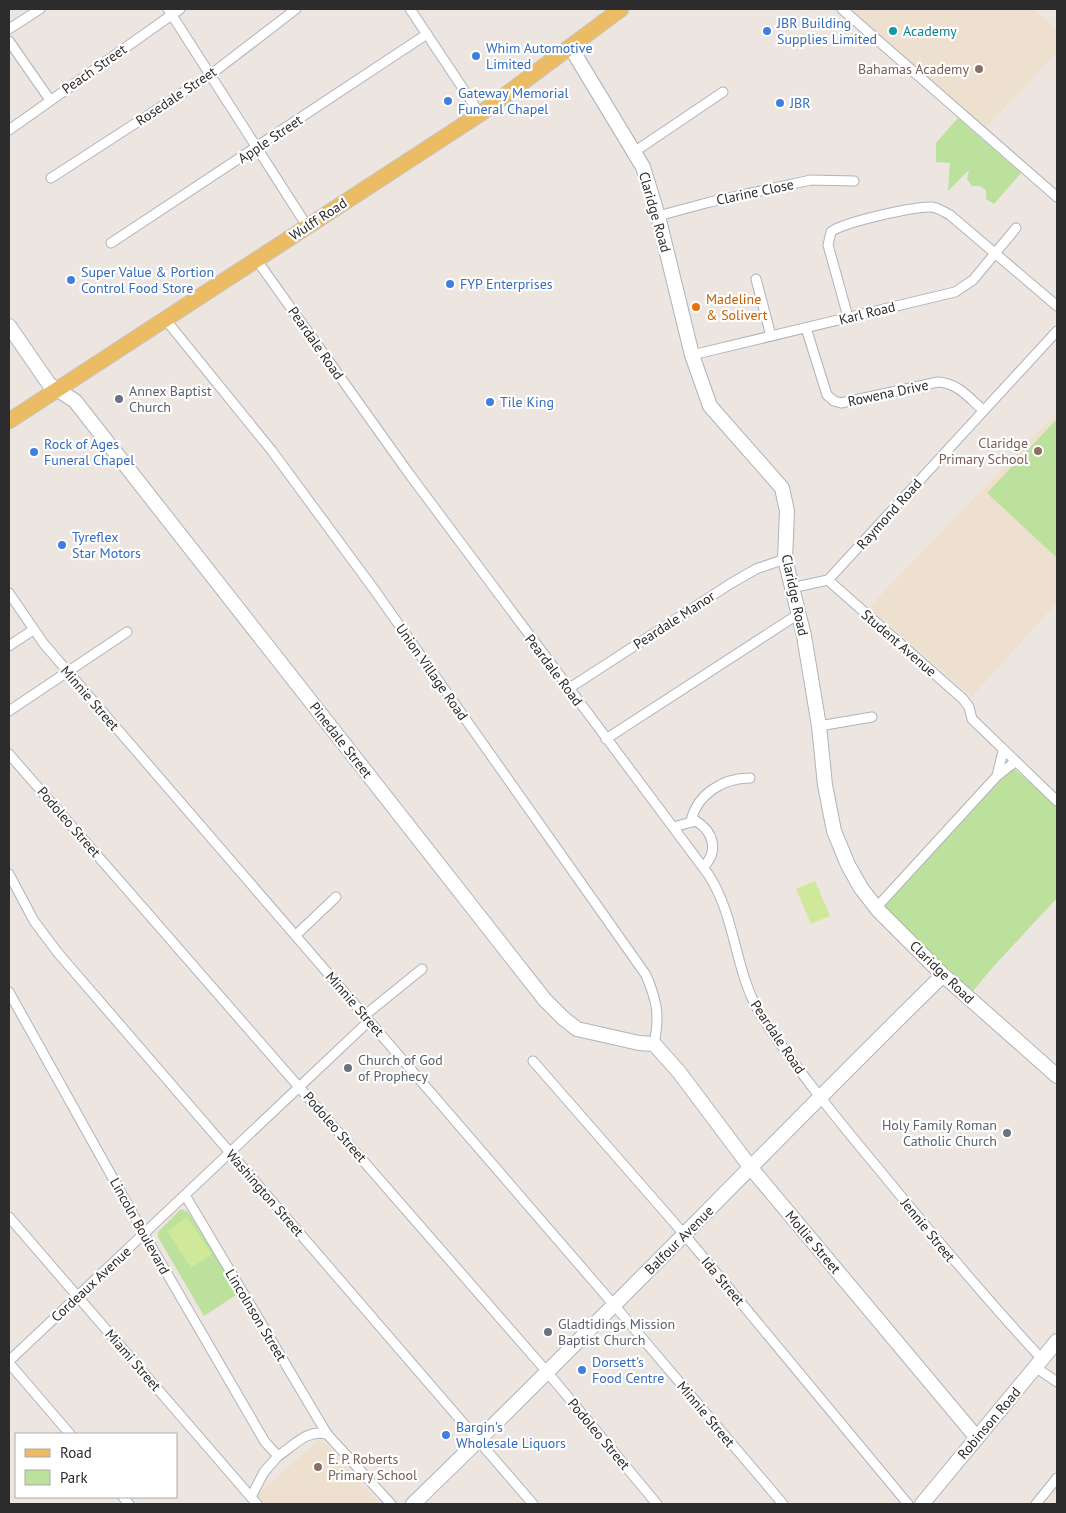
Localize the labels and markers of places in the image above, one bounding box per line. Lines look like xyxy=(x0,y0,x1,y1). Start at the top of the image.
place label: JBR Building Supplies Limited xyxy=(776,14,877,48)
place label: Academy xyxy=(903,22,957,40)
marker: JBR Building Supplies Limited xyxy=(761,25,773,37)
marker: Academy xyxy=(887,25,899,37)
place label: Whim Automotive Limited xyxy=(486,39,593,73)
marker: Whim Automotive Limited xyxy=(470,50,482,62)
place label: Bahamas Academy xyxy=(858,60,969,78)
marker: Bahamas Academy xyxy=(973,63,985,75)
place label: Gateway Memorial Funeral Chapel xyxy=(458,84,569,118)
place label: JBR xyxy=(789,94,811,112)
marker: Gateway Memorial Funeral Chapel xyxy=(442,95,454,107)
marker: JBR xyxy=(774,97,786,109)
place label: Super Value & Portion Control Food Store xyxy=(81,263,214,297)
marker: Super Value & Portion Control Food Store xyxy=(65,274,77,286)
place label: FYP Enterprises xyxy=(460,275,553,293)
marker: FYP Enterprises xyxy=(444,278,456,290)
place label: Madeline & Solivert xyxy=(706,290,768,324)
marker: Madeline & Solivert xyxy=(690,301,702,313)
place label: Annex Baptist Church xyxy=(129,382,212,416)
marker: Annex Baptist Church xyxy=(113,393,125,405)
place label: Tile King xyxy=(500,393,554,411)
marker: Tile King xyxy=(484,396,496,408)
place label: Claridge Primary School xyxy=(939,434,1028,468)
place label: Rock of Ages Funeral Chapel xyxy=(44,435,134,469)
marker: Claridge Primary School xyxy=(1032,445,1044,457)
marker: Rock of Ages Funeral Chapel xyxy=(28,446,40,458)
place label: Tyreflex Star Motors xyxy=(72,528,141,562)
marker: Tyreflex Star Motors xyxy=(56,539,68,551)
place label: Church of God of Prophecy xyxy=(358,1051,443,1085)
marker: Church of God of Prophecy xyxy=(342,1062,354,1074)
place label: Holy Family Roman Catholic Church xyxy=(882,1116,997,1150)
marker: Holy Family Roman Catholic Church xyxy=(1001,1127,1013,1139)
place label: Gladtidings Mission Baptist Church xyxy=(558,1315,675,1349)
marker: Gladtidings Mission Baptist Church xyxy=(542,1326,554,1338)
place label: Dorsett's Food Centre xyxy=(592,1353,664,1387)
marker: Dorsett's Food Centre xyxy=(576,1364,588,1376)
place label: Bargin's Wholesale Liquors xyxy=(456,1418,566,1452)
marker: Bargin's Wholesale Liquors xyxy=(440,1429,452,1441)
place label: E. P. Roberts Primary School xyxy=(328,1450,417,1484)
marker: E. P. Roberts Primary School xyxy=(312,1461,324,1473)

